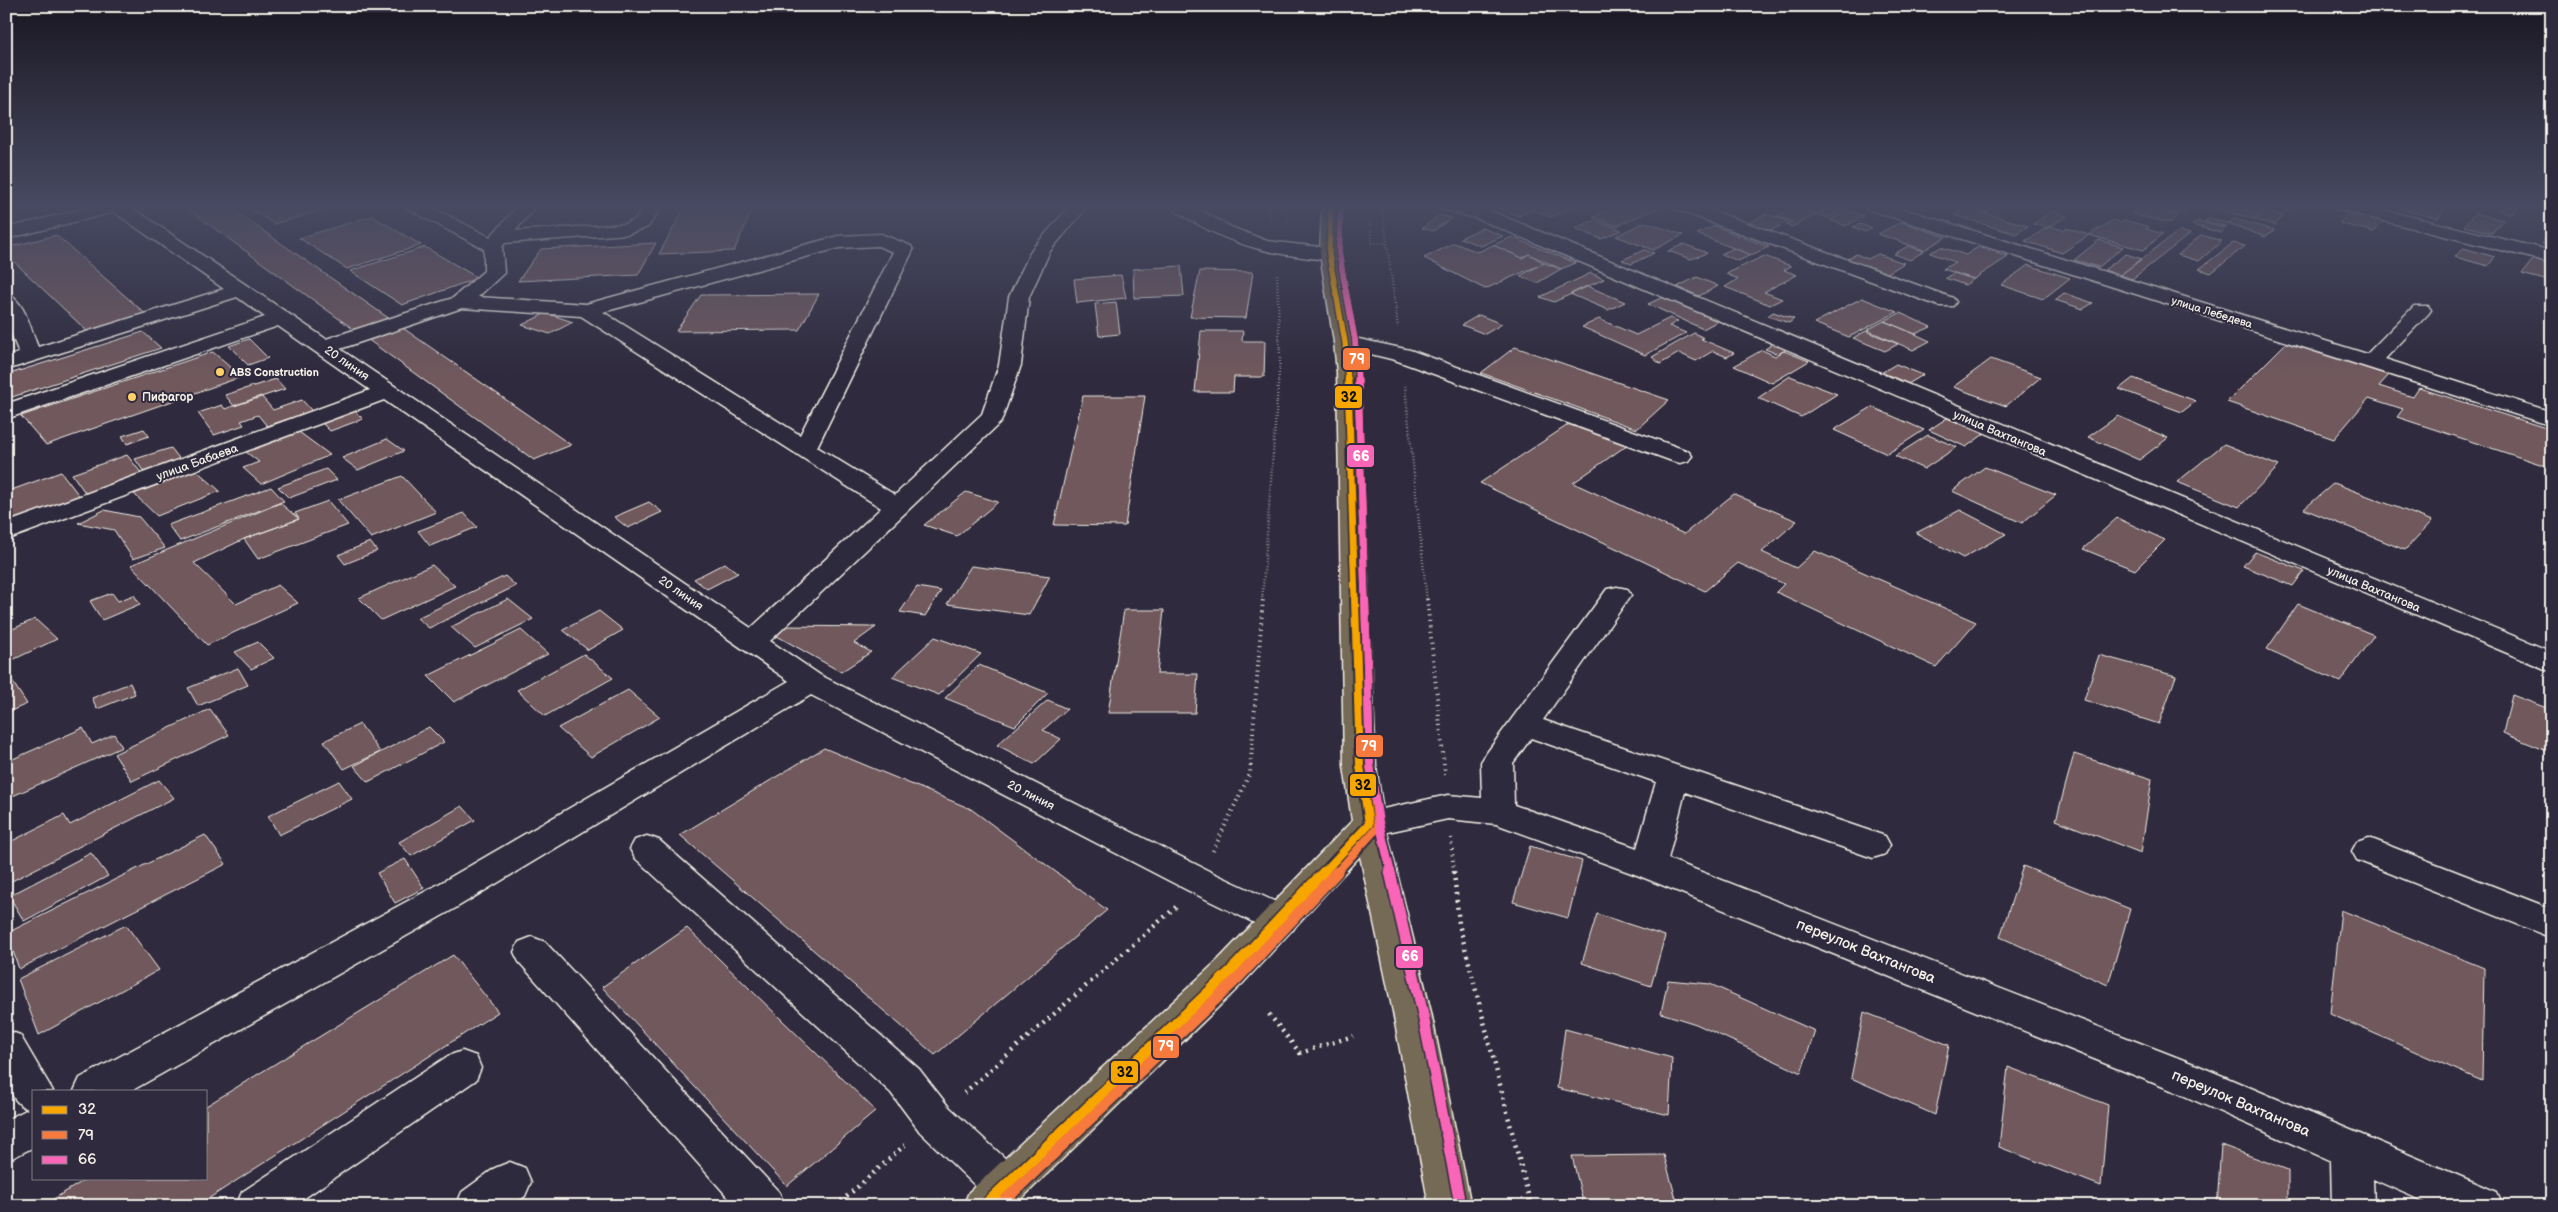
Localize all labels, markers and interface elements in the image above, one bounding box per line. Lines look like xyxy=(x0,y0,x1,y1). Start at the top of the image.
street label: улица Лебедева xyxy=(2170,294,2254,331)
street label: 20 линия xyxy=(322,343,372,384)
line badge: 79 xyxy=(1342,347,1371,371)
text: 79 xyxy=(1349,351,1365,368)
marker: ABS Construction xyxy=(214,366,226,378)
place label: ABS Construction xyxy=(229,366,319,379)
line badge: 32 xyxy=(1334,385,1363,409)
text: 32 xyxy=(1341,389,1358,406)
place label: Пифагор xyxy=(142,390,193,405)
marker: Пифагор xyxy=(126,391,138,403)
street label: улица Вахтангова xyxy=(1951,407,2049,460)
street label: улица Бабаева xyxy=(154,441,240,484)
line badge: 66 xyxy=(1346,444,1375,468)
text: 66 xyxy=(1353,448,1369,465)
street label: улица Вахтангова xyxy=(2325,563,2423,616)
street label: 20 линия xyxy=(656,573,706,614)
line badge: 79 xyxy=(1355,734,1384,758)
text: 79 xyxy=(1361,738,1377,755)
line badge: 32 xyxy=(1349,773,1377,797)
street label: 20 линия xyxy=(1005,777,1057,814)
text: 32 xyxy=(1355,777,1372,794)
street label: переулок Вахтангова xyxy=(1793,915,1938,988)
line badge: 66 xyxy=(1395,945,1424,969)
text: 66 xyxy=(1402,948,1418,965)
line badge: 79 xyxy=(1152,1035,1180,1059)
text: 79 xyxy=(1158,1038,1174,1055)
line badge: 32 xyxy=(1110,1060,1139,1084)
text: 32 xyxy=(1117,1064,1134,1081)
street label: переулок Вахтангова xyxy=(2169,1066,2313,1141)
legend xyxy=(32,1090,208,1180)
text: 32 xyxy=(78,1100,96,1119)
text: 79 xyxy=(78,1126,94,1145)
text: 66 xyxy=(78,1150,96,1169)

